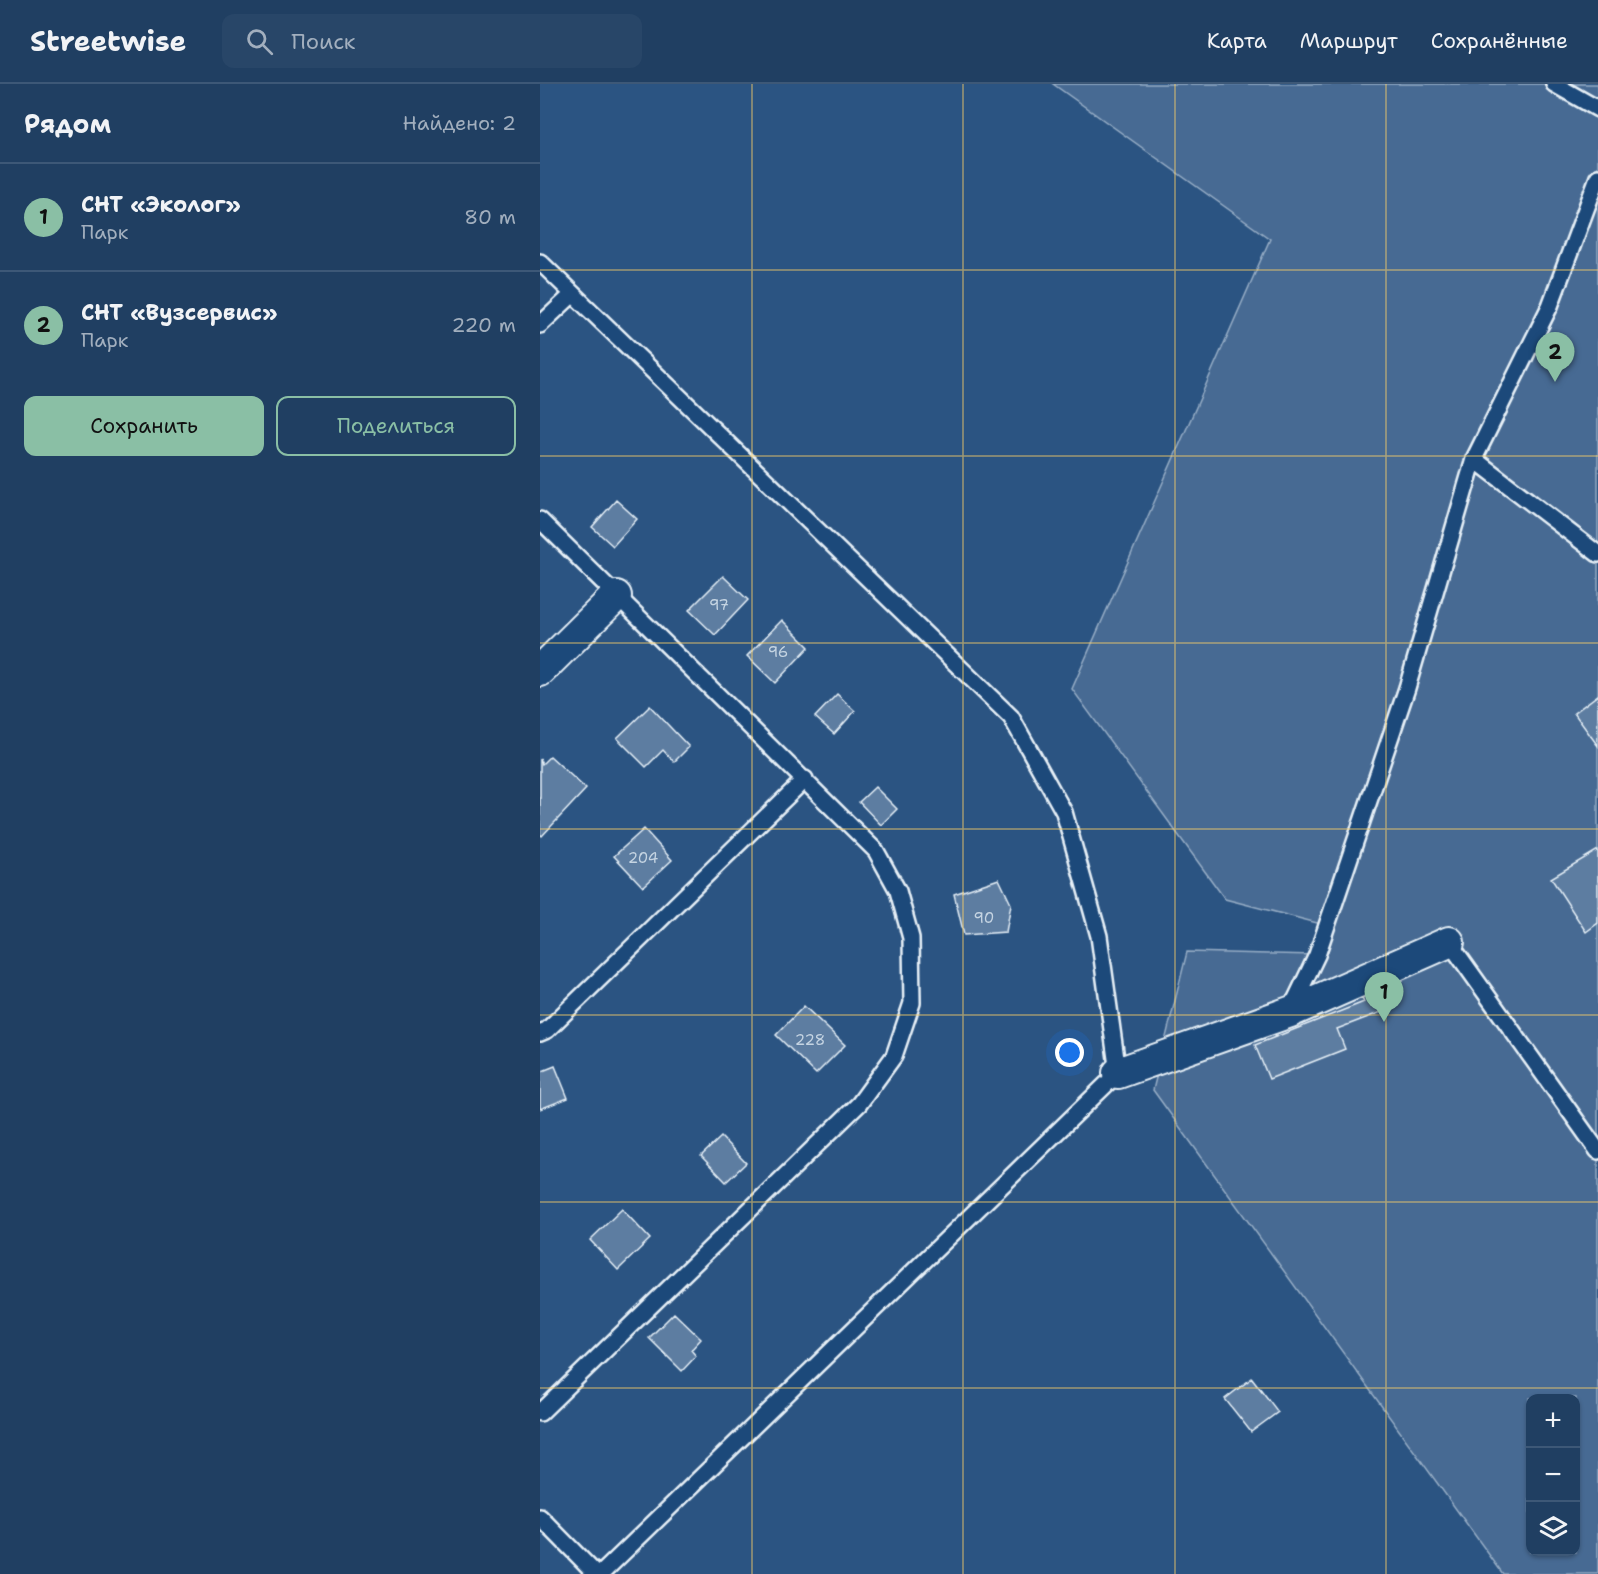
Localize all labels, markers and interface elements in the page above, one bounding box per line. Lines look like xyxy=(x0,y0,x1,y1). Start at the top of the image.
search box xyxy=(222,14,642,68)
text: Streetwise xyxy=(30,22,186,60)
icon: search xyxy=(243,25,276,58)
text: Поиск xyxy=(291,27,356,56)
text: Карта xyxy=(1207,27,1267,55)
text: Маршрут xyxy=(1300,27,1398,55)
text: Сохранённые xyxy=(1431,27,1568,55)
text: Рядом xyxy=(24,106,111,141)
text: Найдено: 2 xyxy=(403,110,516,136)
text: СНТ «Эколог» xyxy=(81,190,241,219)
text: 1 xyxy=(39,204,48,230)
text: 80 m xyxy=(464,204,516,230)
text: Парк xyxy=(81,219,128,245)
text: СНТ «Вузсервис» xyxy=(81,298,277,327)
text: 2 xyxy=(37,312,51,338)
text: 220 m xyxy=(452,312,516,338)
text: Парк xyxy=(81,327,128,353)
pin: 2 xyxy=(1536,332,1574,382)
button: Сохранить xyxy=(24,396,264,456)
button: Поделиться xyxy=(276,396,516,456)
house number: 97 xyxy=(709,595,729,615)
house number: 96 xyxy=(768,642,788,662)
house number: 204 xyxy=(628,848,658,868)
house number: 90 xyxy=(974,908,994,928)
pin: 1 xyxy=(1364,972,1404,1022)
house number: 228 xyxy=(795,1030,825,1050)
your location xyxy=(1055,1038,1084,1067)
map controls xyxy=(1526,1394,1580,1556)
button: + xyxy=(1526,1394,1580,1448)
button: − xyxy=(1526,1448,1580,1502)
button: layers xyxy=(1526,1502,1580,1556)

